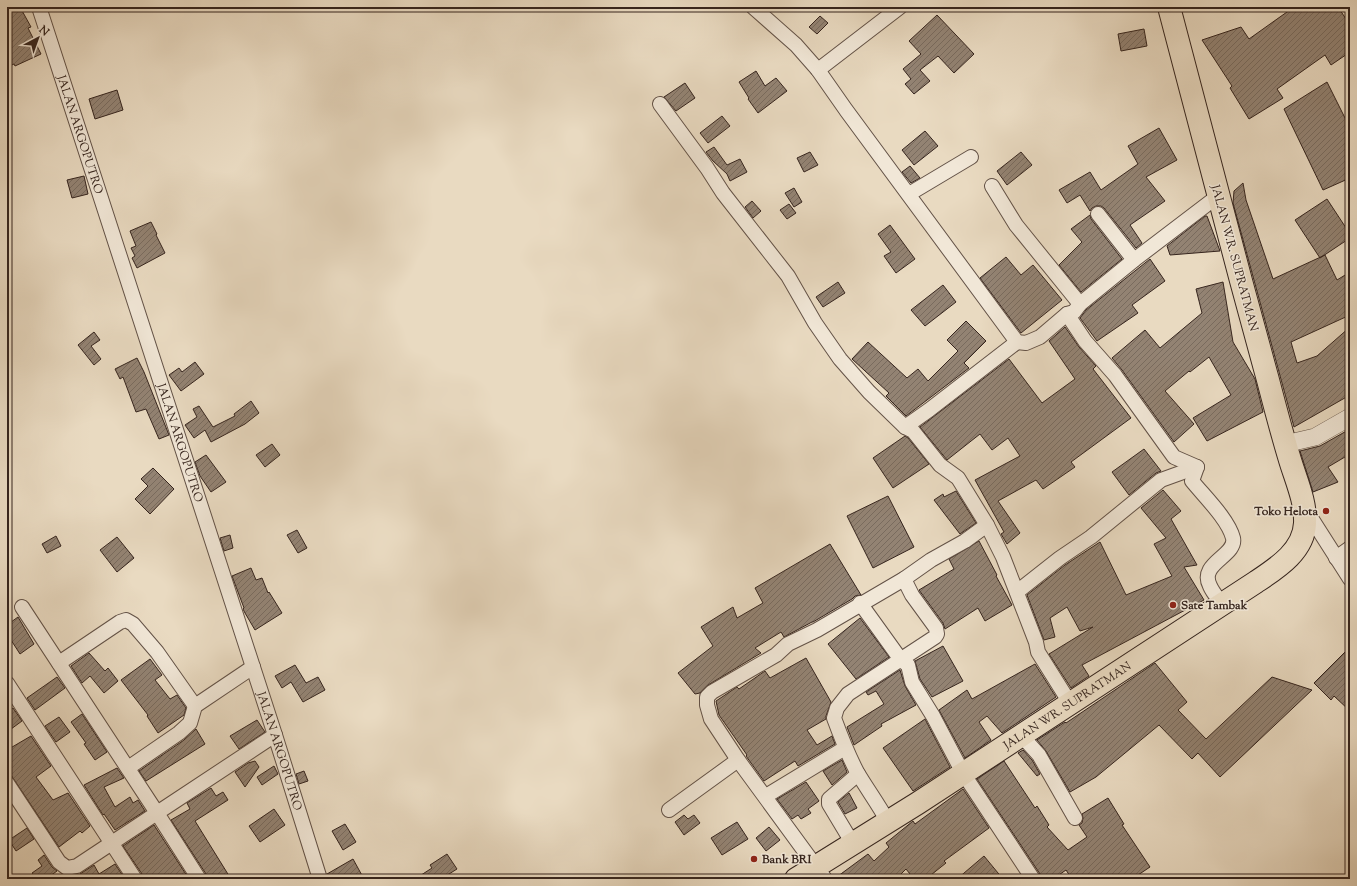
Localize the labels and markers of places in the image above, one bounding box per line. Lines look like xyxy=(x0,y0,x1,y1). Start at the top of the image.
place label: Toko Helota xyxy=(1253,503,1318,521)
marker: Toko Helota xyxy=(1321,506,1331,516)
place label: Sate Tambak xyxy=(1181,597,1248,615)
marker: Sate Tambak xyxy=(1168,600,1178,610)
place label: Bank BRI xyxy=(761,851,811,869)
marker: Bank BRI xyxy=(749,854,759,864)

